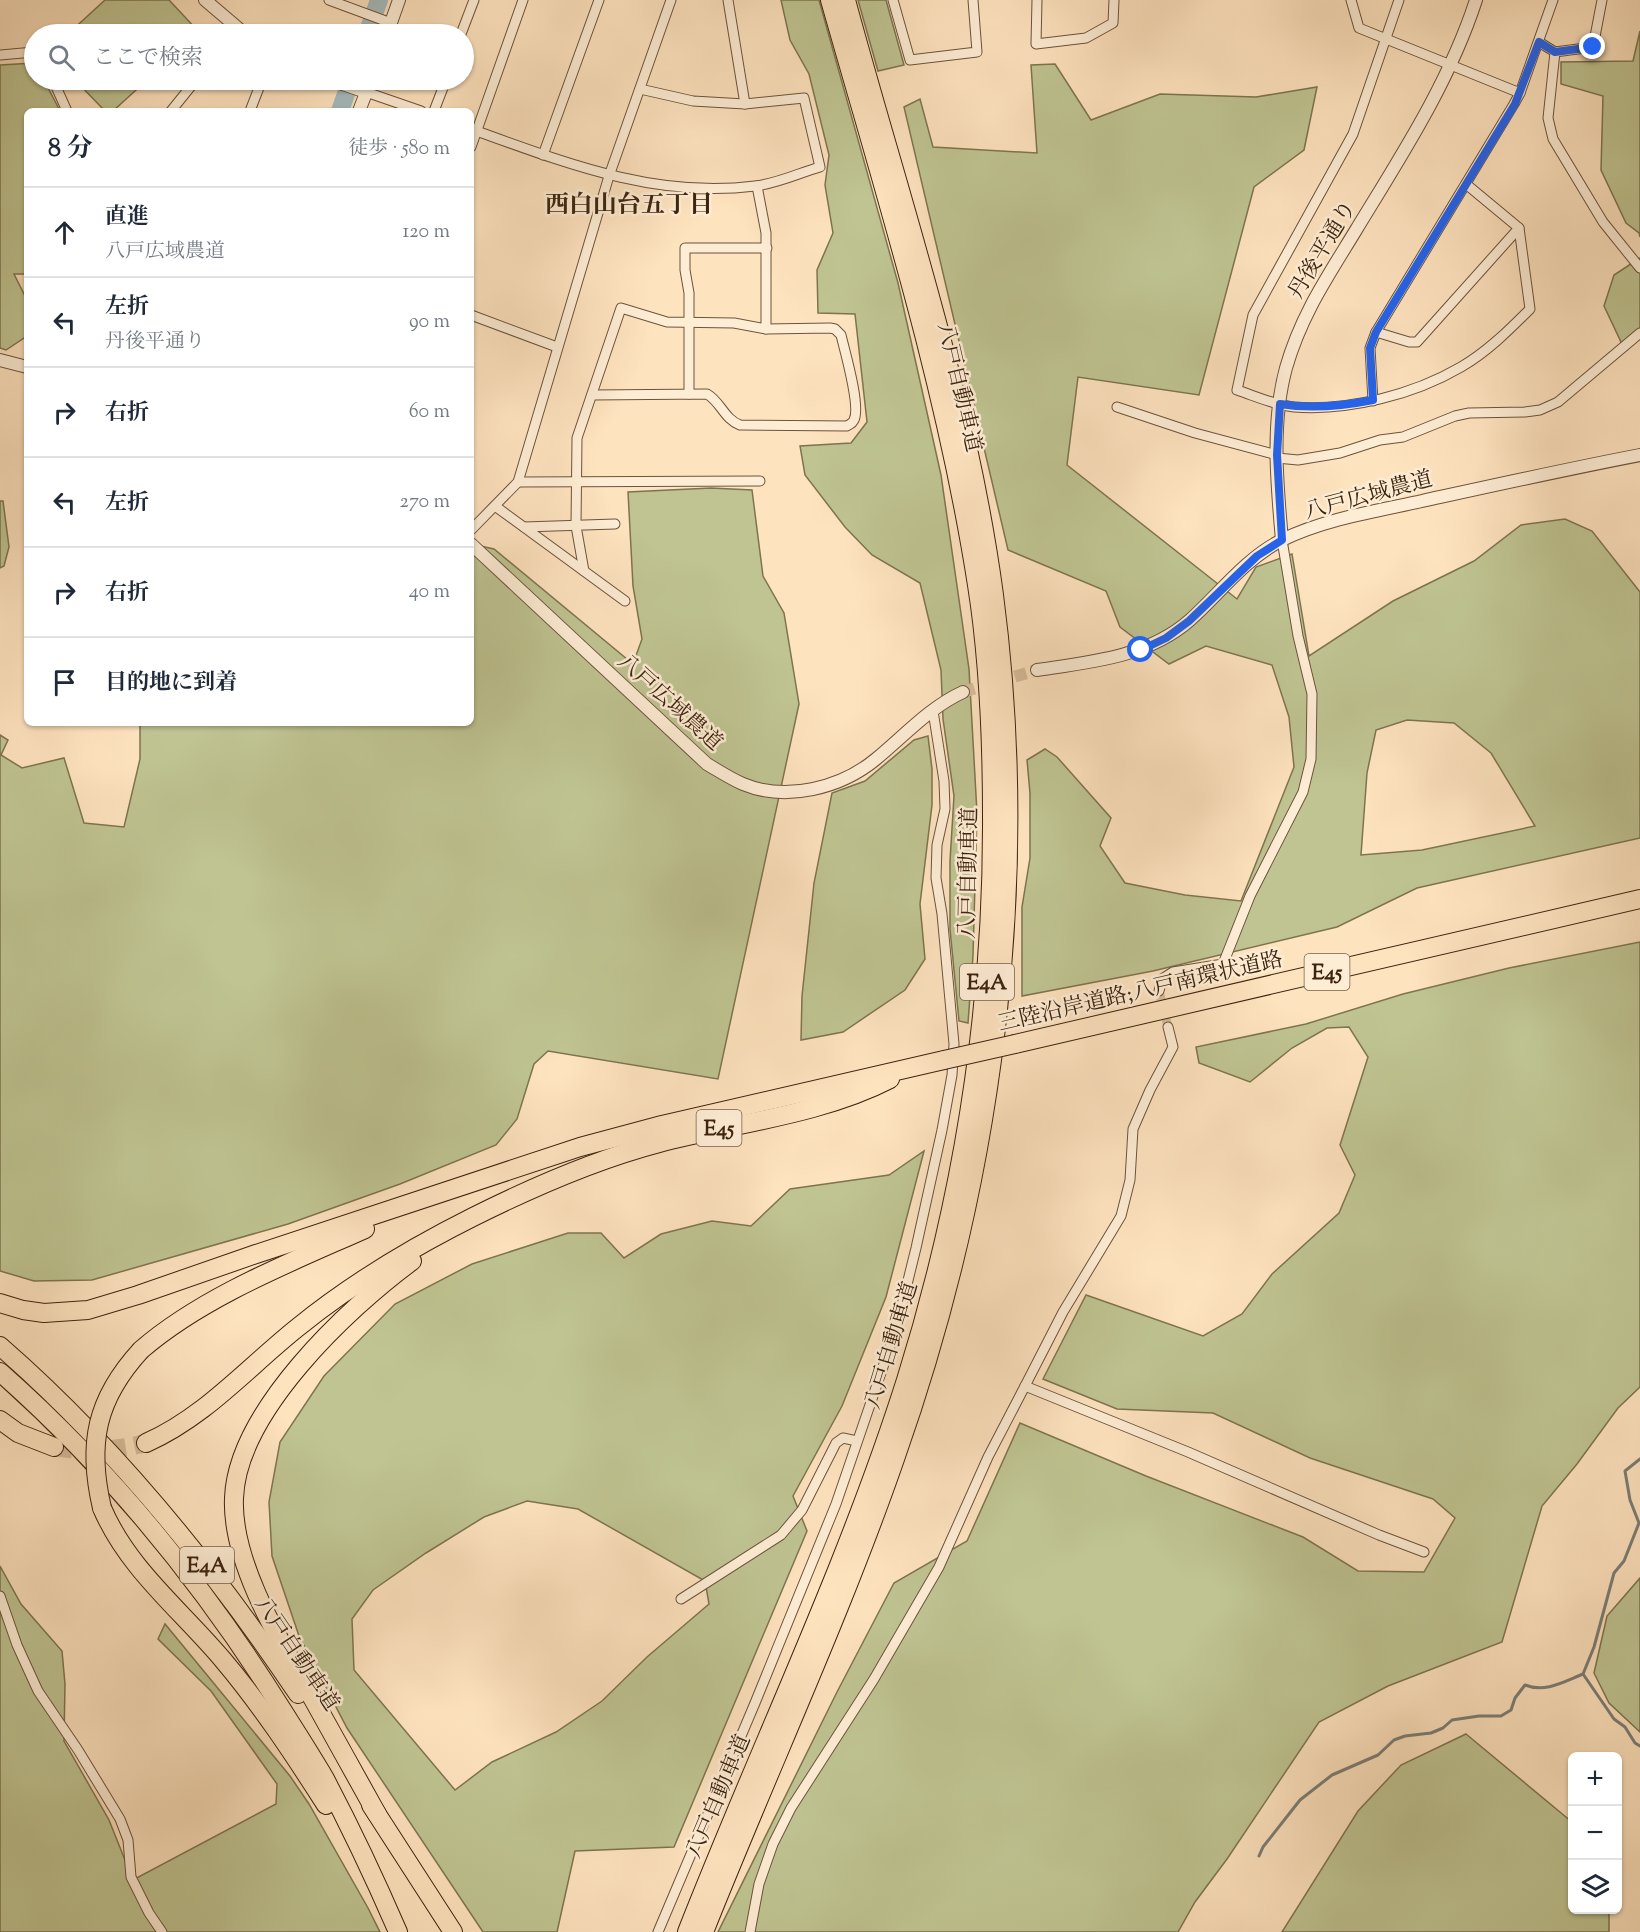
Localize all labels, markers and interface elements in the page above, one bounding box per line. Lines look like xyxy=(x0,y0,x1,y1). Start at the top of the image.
search box xyxy=(24,24,474,90)
route end xyxy=(1579,33,1605,59)
icon: search xyxy=(45,41,78,74)
text: ここで検索 xyxy=(93,43,203,75)
text: 8 分 xyxy=(48,131,93,168)
text: 徒歩 · 580 m xyxy=(348,135,450,164)
district label: 西白山台五丁目 xyxy=(545,189,713,223)
street label: 丹後平通り xyxy=(1282,195,1366,306)
text: 直進 xyxy=(105,202,149,234)
icon: ahead xyxy=(48,216,81,249)
text: 120 m xyxy=(402,218,450,247)
text: 八戸広域農道 xyxy=(105,238,225,267)
text: 左折 xyxy=(105,292,149,324)
icon: left xyxy=(48,306,81,339)
text: 90 m xyxy=(409,308,450,337)
street label: 八戸自動車道 xyxy=(928,320,989,456)
text: 丹後平通り xyxy=(105,328,205,357)
icon: right xyxy=(48,396,81,429)
text: 右折 xyxy=(105,398,149,430)
text: 60 m xyxy=(409,398,450,427)
street label: 八戸広域農道 xyxy=(1301,464,1437,529)
icon: left xyxy=(48,486,81,519)
text: 左折 xyxy=(105,488,149,520)
text: 270 m xyxy=(400,488,450,517)
icon: right xyxy=(48,576,81,609)
text: 右折 xyxy=(105,578,149,610)
text: 40 m xyxy=(409,578,450,607)
route start xyxy=(1127,636,1153,662)
street label: 八戸広域農道 xyxy=(609,647,729,759)
icon: arrive xyxy=(48,666,81,699)
text: 目的地に到着 xyxy=(105,668,237,700)
street label: 八戸自動車道 xyxy=(953,807,987,939)
street label: 三陸沿岸道路;八戸南環状道路 xyxy=(995,945,1286,1041)
road number: E45 xyxy=(1304,954,1350,990)
road number: E4A xyxy=(960,964,1014,1000)
road number: E45 xyxy=(696,1110,742,1146)
street label: 八戸自動車道 xyxy=(858,1278,927,1414)
road number: E4A xyxy=(180,1547,234,1583)
street label: 八戸自動車道 xyxy=(245,1591,346,1718)
street label: 八戸自動車道 xyxy=(679,1730,760,1864)
map controls xyxy=(1568,1752,1622,1914)
button: + xyxy=(1568,1752,1622,1806)
button: − xyxy=(1568,1806,1622,1860)
button: layers xyxy=(1568,1860,1622,1914)

